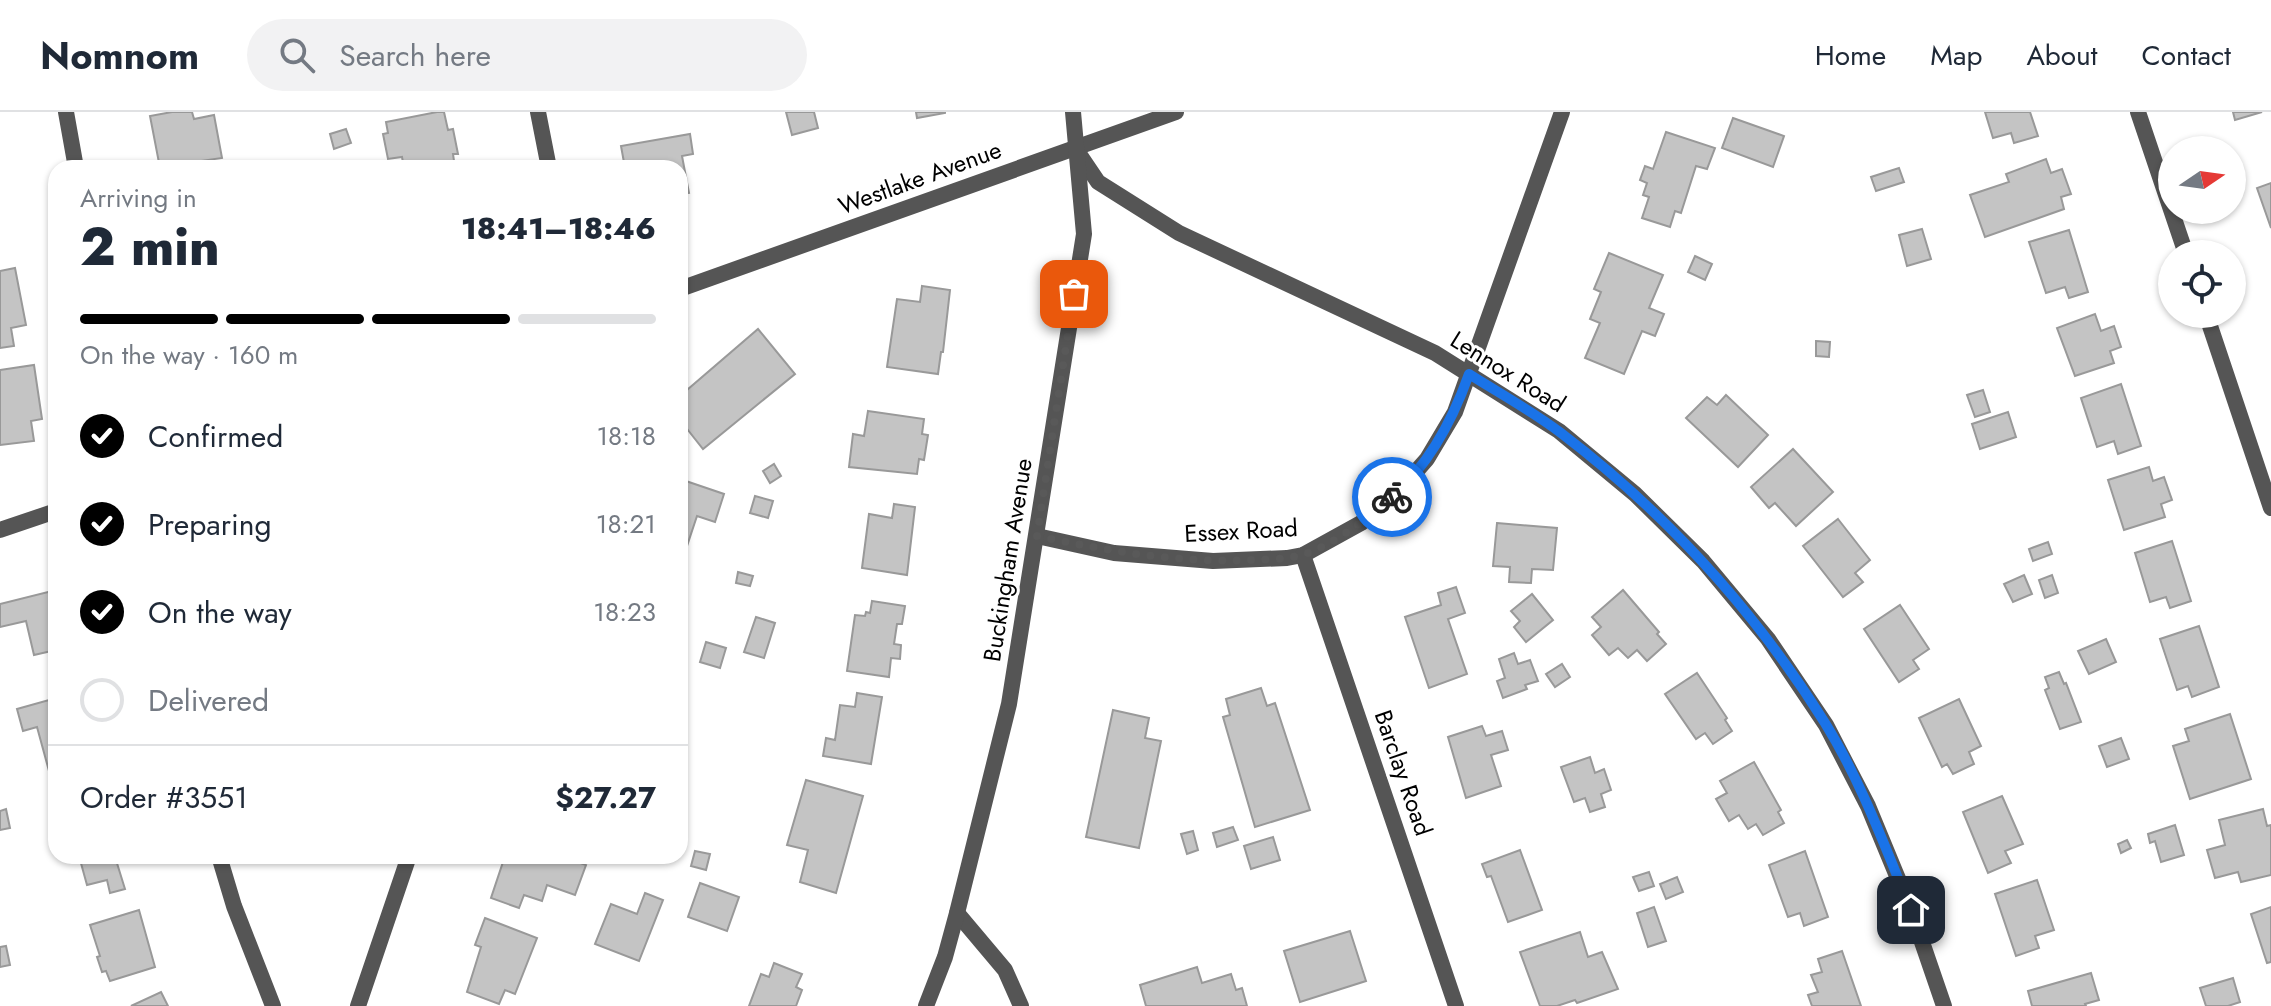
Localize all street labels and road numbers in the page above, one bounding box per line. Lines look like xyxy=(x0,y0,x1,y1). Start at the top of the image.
street label: Westlake Avenue xyxy=(833,132,1006,223)
street label: Lennox Road xyxy=(1444,322,1573,421)
street label: Buckingham Avenue xyxy=(974,456,1041,664)
street label: Essex Road xyxy=(1183,510,1299,551)
street label: Barclay Road xyxy=(1366,705,1441,840)

